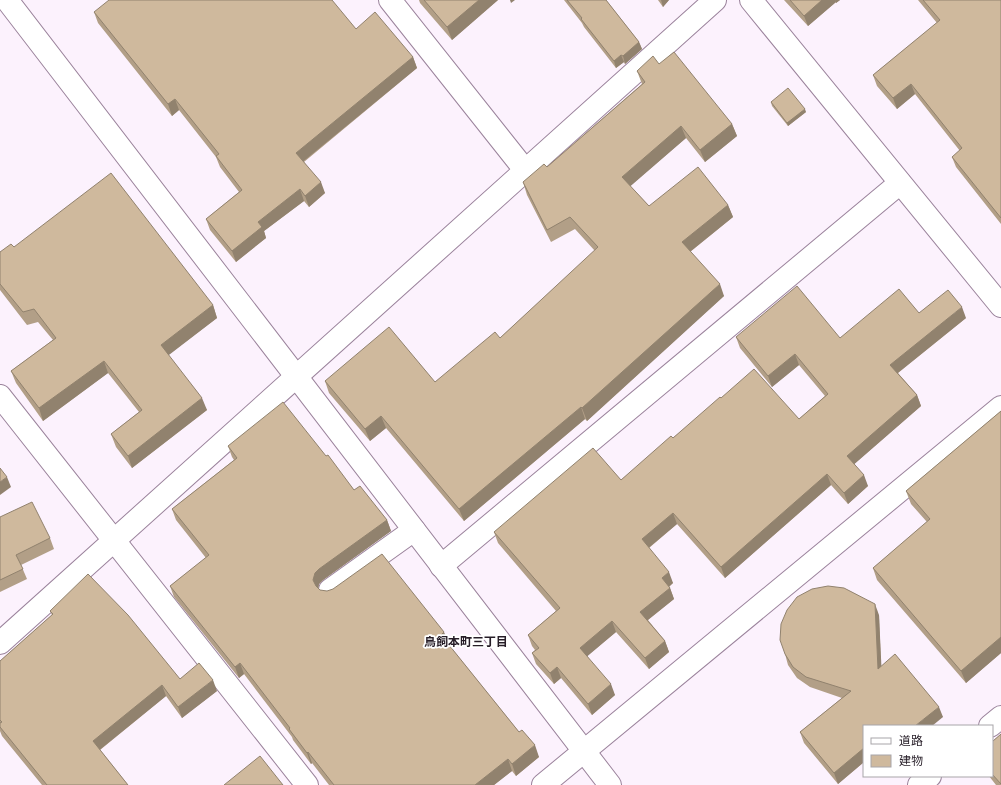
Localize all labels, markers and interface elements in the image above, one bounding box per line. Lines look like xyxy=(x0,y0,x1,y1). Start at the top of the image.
district label: 鳥飼本町三丁目 xyxy=(424,634,508,650)
legend xyxy=(863,725,993,777)
text: 道路 xyxy=(899,733,923,749)
text: 建物 xyxy=(899,753,923,769)

